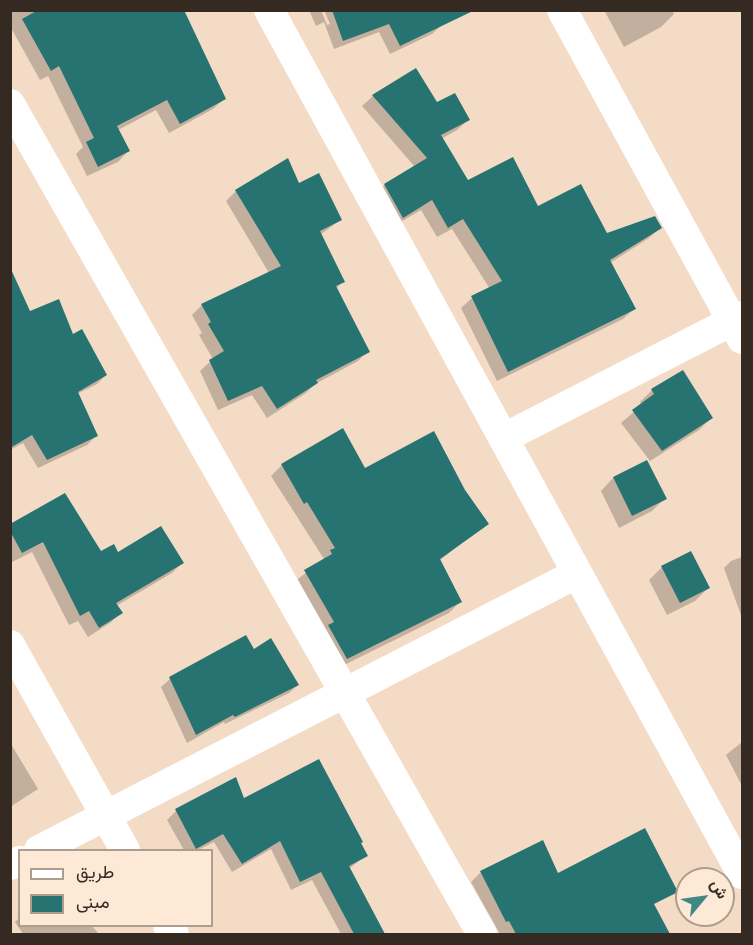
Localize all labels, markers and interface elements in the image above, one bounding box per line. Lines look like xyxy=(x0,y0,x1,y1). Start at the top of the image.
legend xyxy=(18,849,213,927)
text: طريق xyxy=(76,861,114,883)
north arrow xyxy=(675,867,735,927)
text: ش xyxy=(706,876,732,902)
text: مبنى xyxy=(76,891,110,913)

